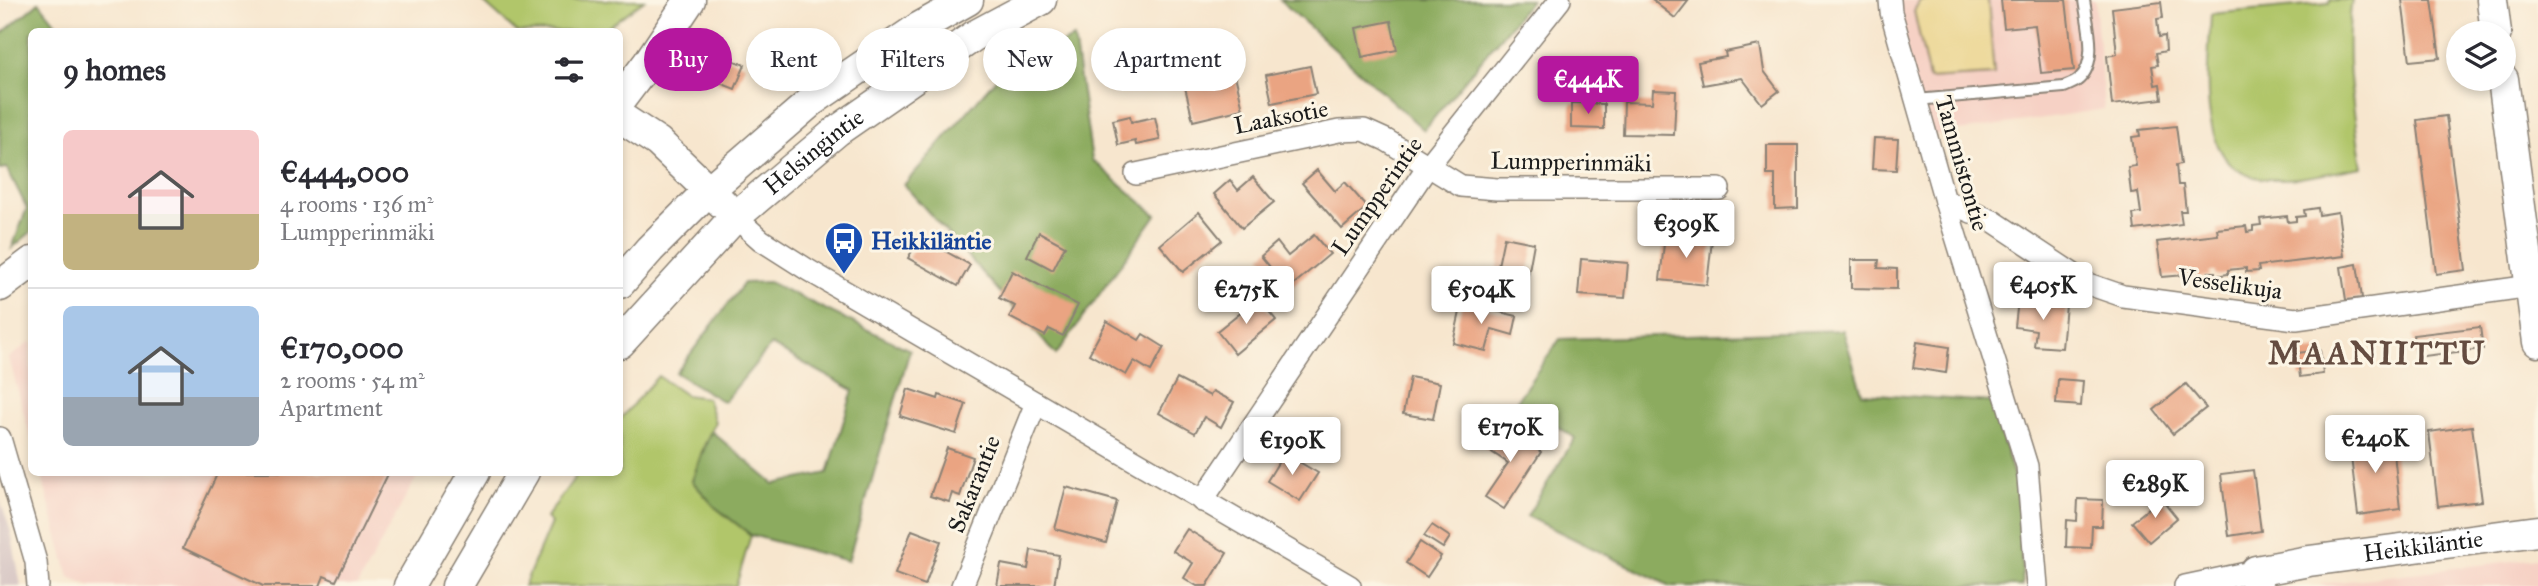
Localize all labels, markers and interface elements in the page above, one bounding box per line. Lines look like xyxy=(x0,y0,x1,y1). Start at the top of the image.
map controls xyxy=(2446,21,2516,91)
button: layers xyxy=(2446,21,2516,91)
chip: Buy xyxy=(644,28,732,91)
chip: Rent xyxy=(746,28,842,91)
chip: Filters xyxy=(856,28,969,91)
chip: New xyxy=(983,28,1077,91)
chip: Apartment xyxy=(1091,28,1246,91)
icon: filters xyxy=(550,51,588,89)
text: 9 homes xyxy=(63,52,166,88)
pin: €444K xyxy=(1539,57,1637,116)
text: €444K xyxy=(1554,65,1622,93)
street label: Tammistontie xyxy=(1928,92,1996,234)
street label: Laaksotie xyxy=(1231,93,1331,141)
street label: Helsingintie xyxy=(757,102,870,201)
street label: Lumpperintie xyxy=(1325,131,1429,261)
street label: Lumpperinmäki xyxy=(1490,146,1652,178)
text: €444,000 xyxy=(280,154,409,190)
icon: home xyxy=(119,158,203,242)
text: 4 rooms · 136 m² xyxy=(280,190,433,218)
pin: €309K xyxy=(1637,201,1735,260)
text: €309K xyxy=(1653,209,1719,237)
text: Lumpperinmäki xyxy=(280,218,435,246)
bus stop icon: Heikkiläntie xyxy=(823,220,865,275)
place label: Heikkiläntie xyxy=(871,226,991,256)
pin: €405K xyxy=(1994,262,2092,322)
street label: Vesselikuja xyxy=(2175,262,2285,306)
pin: €275K xyxy=(1197,266,1295,326)
pin: €504K xyxy=(1432,266,1530,326)
text: €405K xyxy=(2009,271,2077,299)
text: €275K xyxy=(1214,275,1278,303)
text: €504K xyxy=(1447,275,1515,303)
text: €170,000 xyxy=(280,330,404,366)
icon: home xyxy=(119,334,203,418)
district label: MAANIITTU xyxy=(2268,334,2486,373)
text: 2 rooms · 54 m² xyxy=(280,366,425,394)
text: Apartment xyxy=(280,394,383,422)
pin: €170K xyxy=(1461,405,1559,464)
text: €170K xyxy=(1477,413,1543,441)
pin: €240K xyxy=(2326,416,2424,475)
pin: €190K xyxy=(1243,418,1341,477)
text: €240K xyxy=(2341,424,2409,452)
text: €190K xyxy=(1260,426,1324,454)
street label: Sakarantie xyxy=(941,431,1007,537)
pin: €289K xyxy=(2106,461,2204,520)
text: €289K xyxy=(2122,469,2188,497)
street label: Heikkiläntie xyxy=(2361,523,2485,569)

